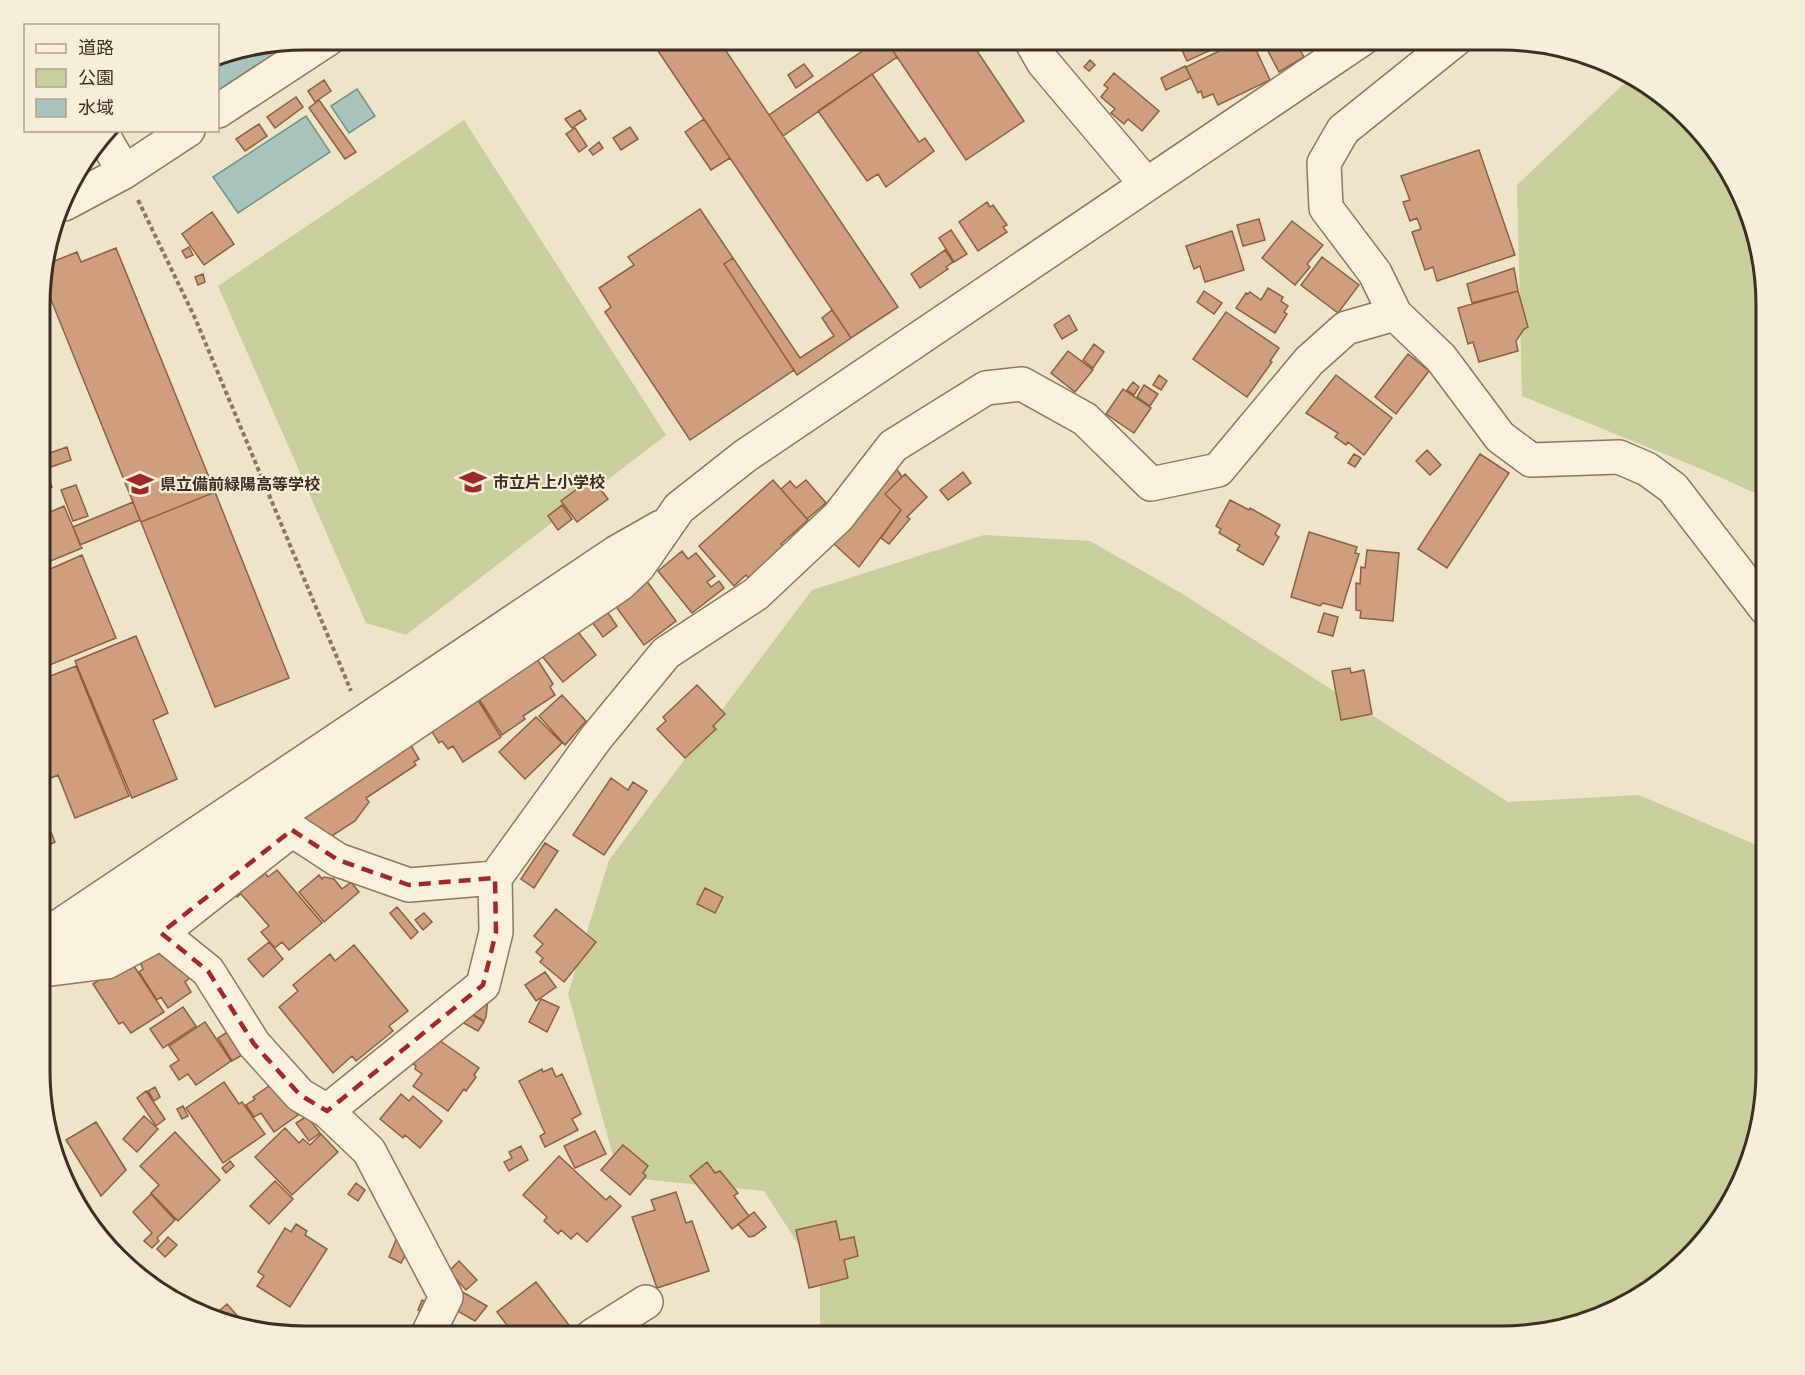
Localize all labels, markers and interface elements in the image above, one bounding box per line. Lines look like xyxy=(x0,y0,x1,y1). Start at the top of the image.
legend xyxy=(24,24,219,132)
text: 道路 xyxy=(78,37,114,58)
text: 公園 xyxy=(78,67,114,88)
text: 水域 xyxy=(78,97,114,118)
school or university icon: 市立片上小学校 xyxy=(458,467,488,497)
school or university icon: 県立備前緑陽高等学校 xyxy=(125,469,155,499)
place label: 市立片上小学校 xyxy=(493,473,605,492)
place label: 県立備前緑陽高等学校 xyxy=(160,475,320,494)

